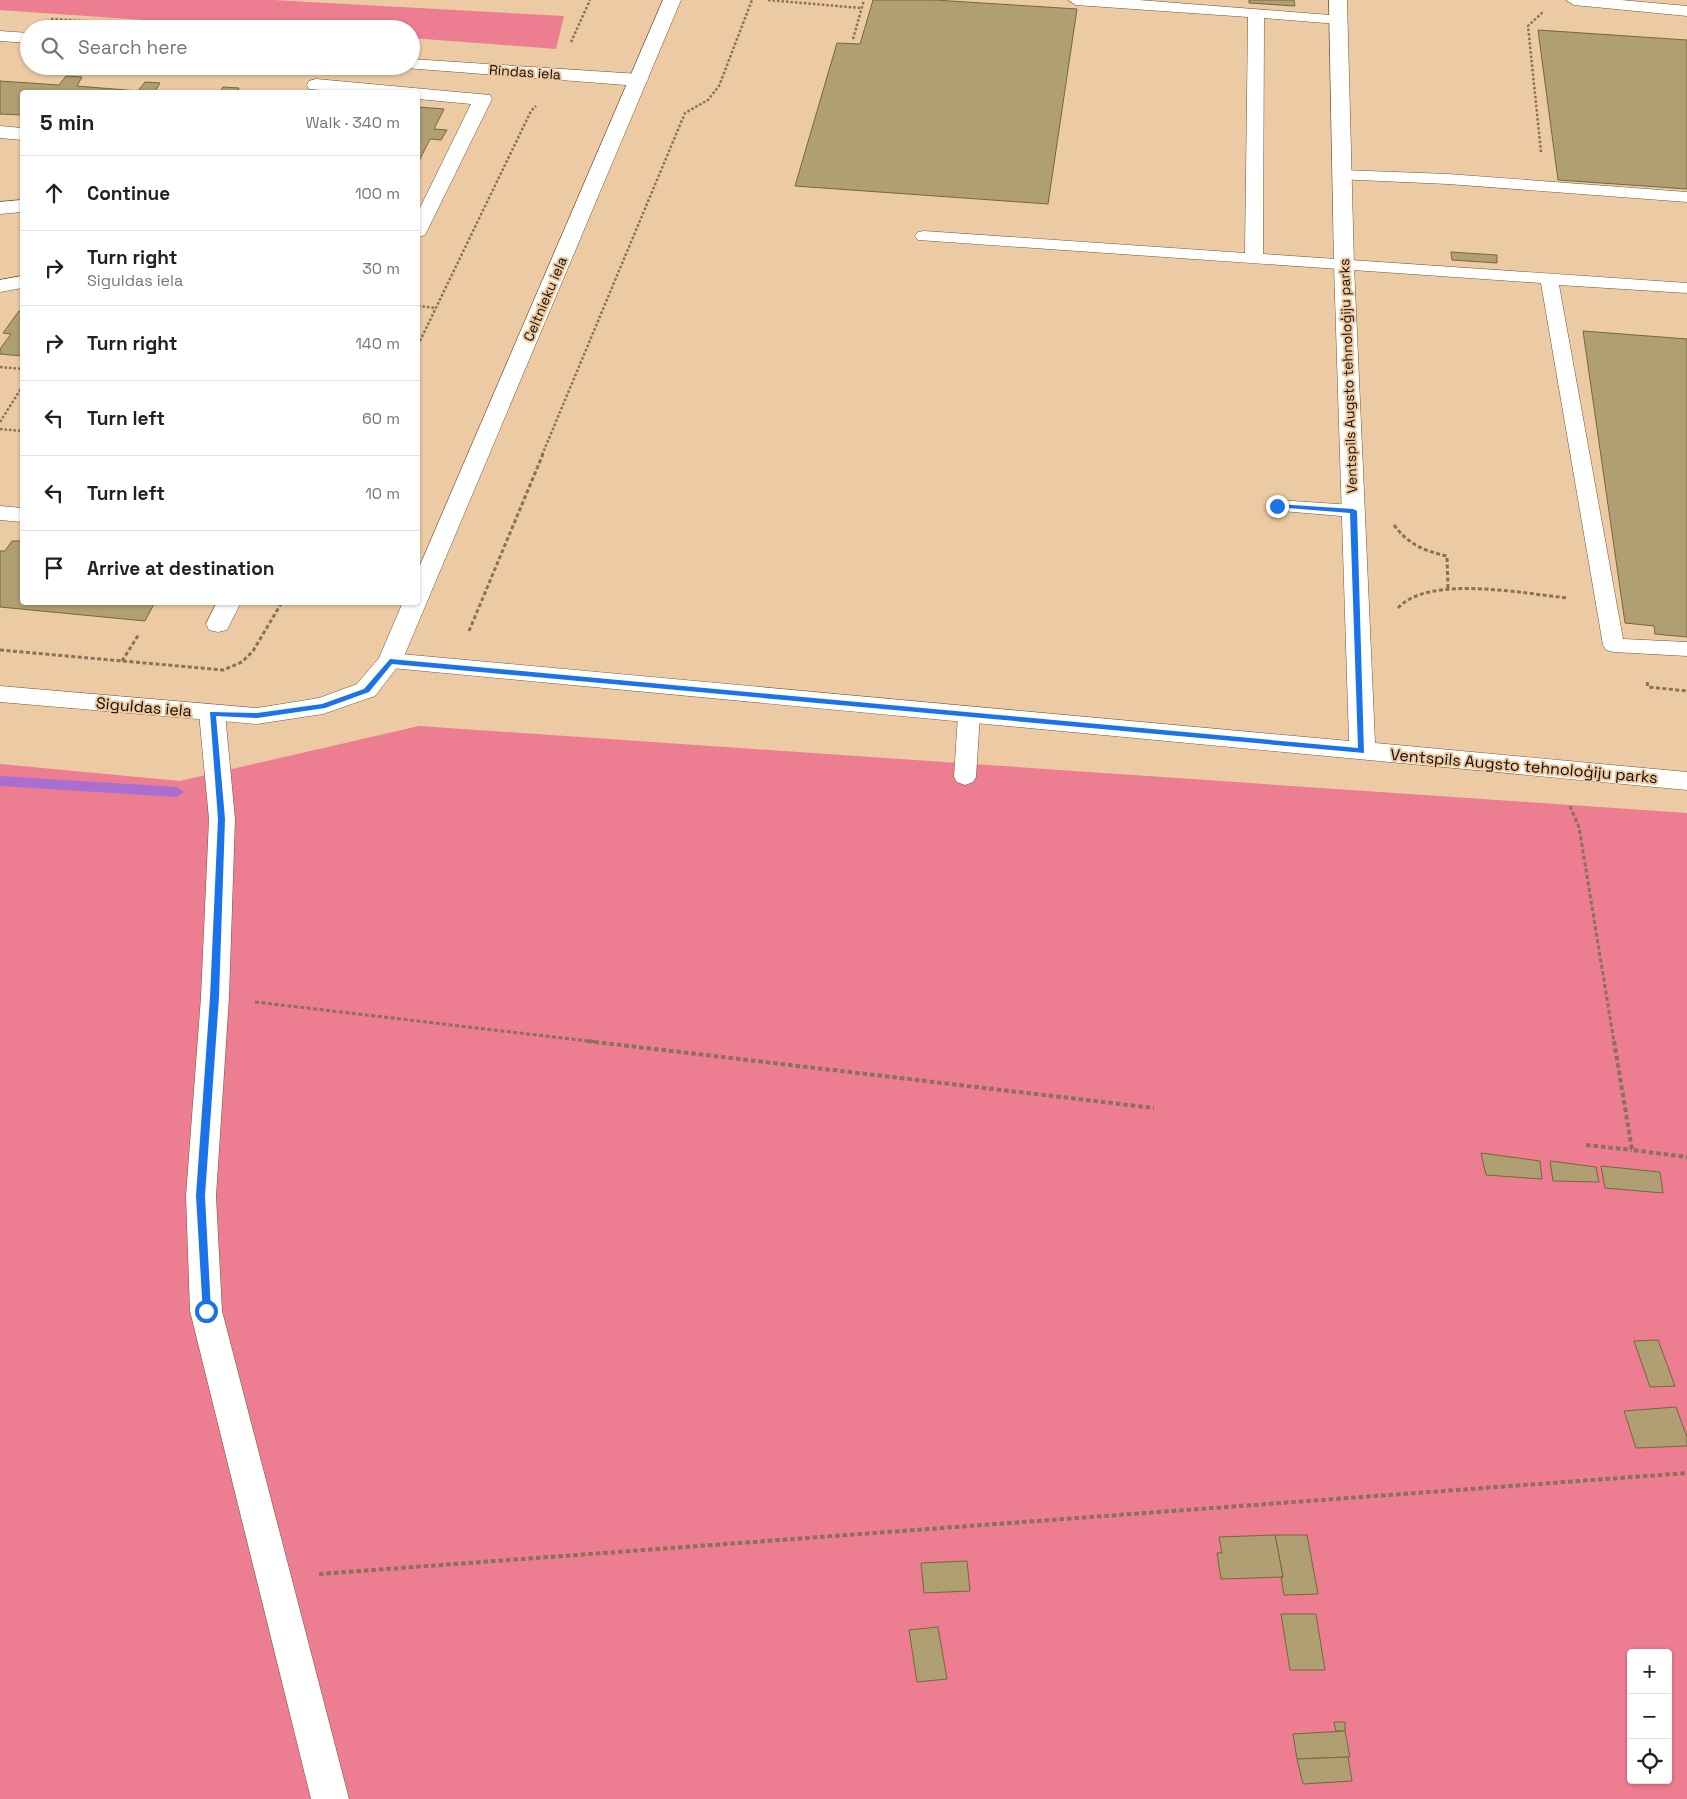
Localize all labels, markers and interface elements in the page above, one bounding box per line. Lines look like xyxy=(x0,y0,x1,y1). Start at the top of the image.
search box xyxy=(20,20,420,75)
icon: search xyxy=(38,34,66,62)
text: Search here xyxy=(78,35,188,60)
street label: Rindas iela xyxy=(488,61,562,83)
text: 5 min xyxy=(40,109,94,136)
text: Walk · 340 m xyxy=(305,112,400,133)
icon: ahead xyxy=(40,179,68,207)
text: Continue xyxy=(87,181,170,206)
text: 100 m xyxy=(355,183,400,204)
text: Turn right xyxy=(87,245,177,270)
icon: right xyxy=(40,254,68,282)
street label: Celtnieku iela xyxy=(519,254,571,344)
text: 30 m xyxy=(362,258,400,279)
street label: Ventspils Augsto tehnoloģiju parks xyxy=(1335,258,1361,494)
text: Siguldas iela xyxy=(87,270,183,291)
icon: right xyxy=(40,329,68,357)
text: Turn right xyxy=(87,331,177,356)
text: 140 m xyxy=(355,333,400,354)
icon: left xyxy=(40,404,68,432)
text: Turn left xyxy=(87,406,165,431)
text: 60 m xyxy=(362,408,400,429)
icon: left xyxy=(40,479,68,507)
text: Turn left xyxy=(87,481,165,506)
text: 10 m xyxy=(365,483,400,504)
route end xyxy=(1266,495,1289,518)
icon: arrive xyxy=(40,554,68,582)
text: Arrive at destination xyxy=(87,556,275,581)
street label: Siguldas iela xyxy=(95,692,193,722)
street label: Ventspils Augsto tehnoloģiju parks xyxy=(1389,744,1659,788)
route start xyxy=(195,1300,218,1323)
map controls xyxy=(1627,1649,1672,1784)
button: + xyxy=(1627,1649,1672,1694)
button: − xyxy=(1627,1694,1672,1739)
button: locate xyxy=(1627,1739,1672,1784)

